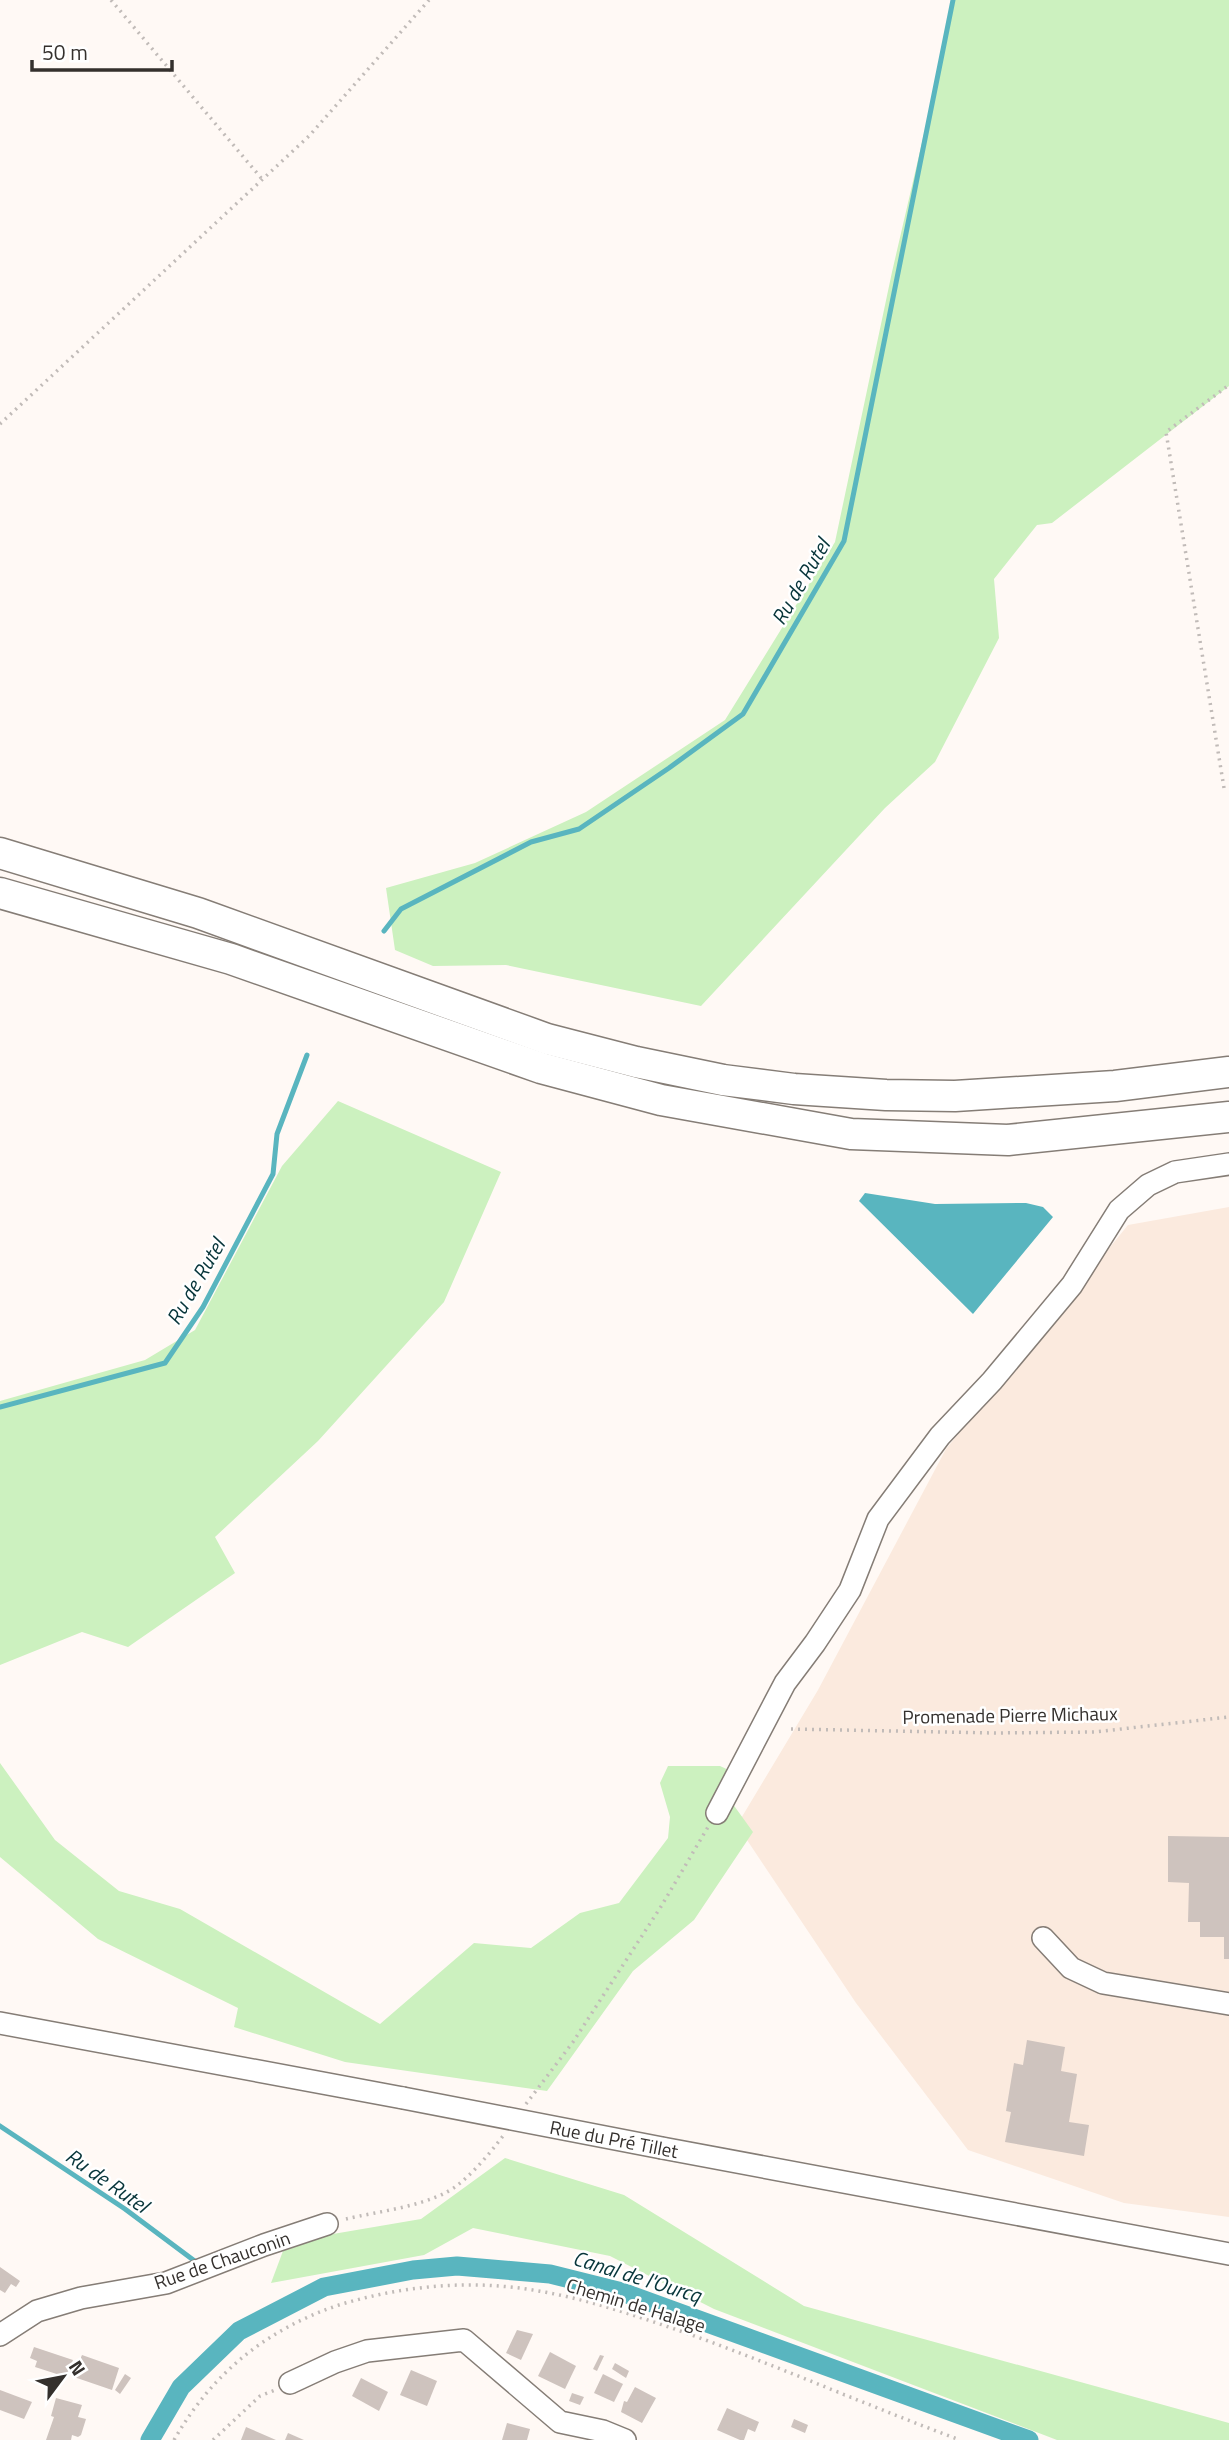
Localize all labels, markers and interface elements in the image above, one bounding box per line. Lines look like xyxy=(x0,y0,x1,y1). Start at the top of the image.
scale bar xyxy=(32,28,172,72)
text: 50 m xyxy=(42,36,88,68)
water label: Ru de Rutel xyxy=(763,530,839,631)
water label: Ru de Rutel xyxy=(158,1230,234,1331)
street label: Promenade Pierre Michaux xyxy=(902,1698,1118,1731)
street label: Rue du Pré Tillet xyxy=(547,2112,681,2165)
water label: Ru de Rutel xyxy=(60,2140,158,2222)
street label: Rue de Chauconin xyxy=(150,2223,294,2296)
water label: Canal de l'Ourcq xyxy=(569,2241,707,2311)
street label: Chemin de Halage xyxy=(563,2270,709,2339)
north arrow xyxy=(28,2342,98,2412)
text: N xyxy=(62,2354,94,2381)

